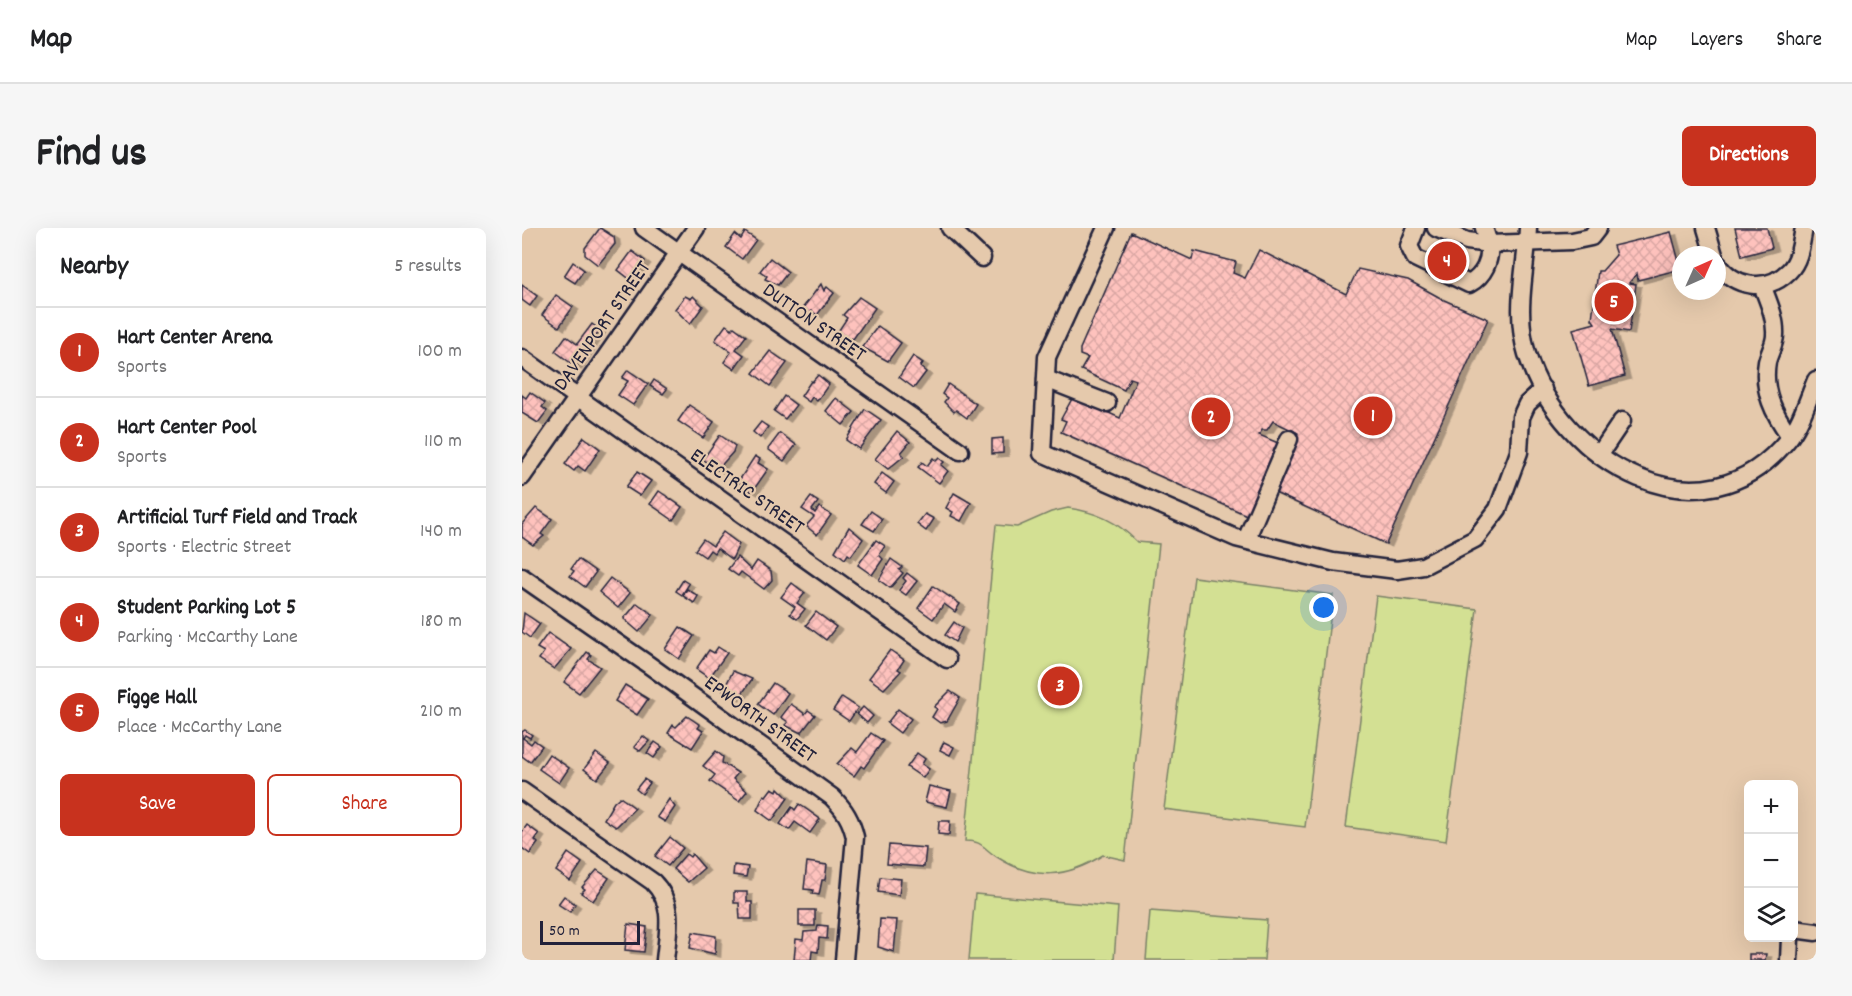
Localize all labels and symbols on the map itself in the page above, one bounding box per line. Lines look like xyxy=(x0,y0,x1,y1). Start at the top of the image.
pin: 4 xyxy=(1428,238,1466,284)
north arrow xyxy=(1672,246,1726,300)
street label: DAVENPORT STREET xyxy=(547,255,660,398)
street label: DUTTON STREET xyxy=(755,277,872,371)
pin: 5 xyxy=(1594,280,1634,325)
pin: 2 xyxy=(1192,394,1230,440)
pin: 1 xyxy=(1354,394,1392,438)
street label: ELECTRIC STREET xyxy=(683,442,810,543)
your location xyxy=(1309,593,1338,622)
pin: 3 xyxy=(1040,664,1080,708)
street label: EPWORTH STREET xyxy=(697,669,822,772)
scale bar xyxy=(540,918,640,946)

